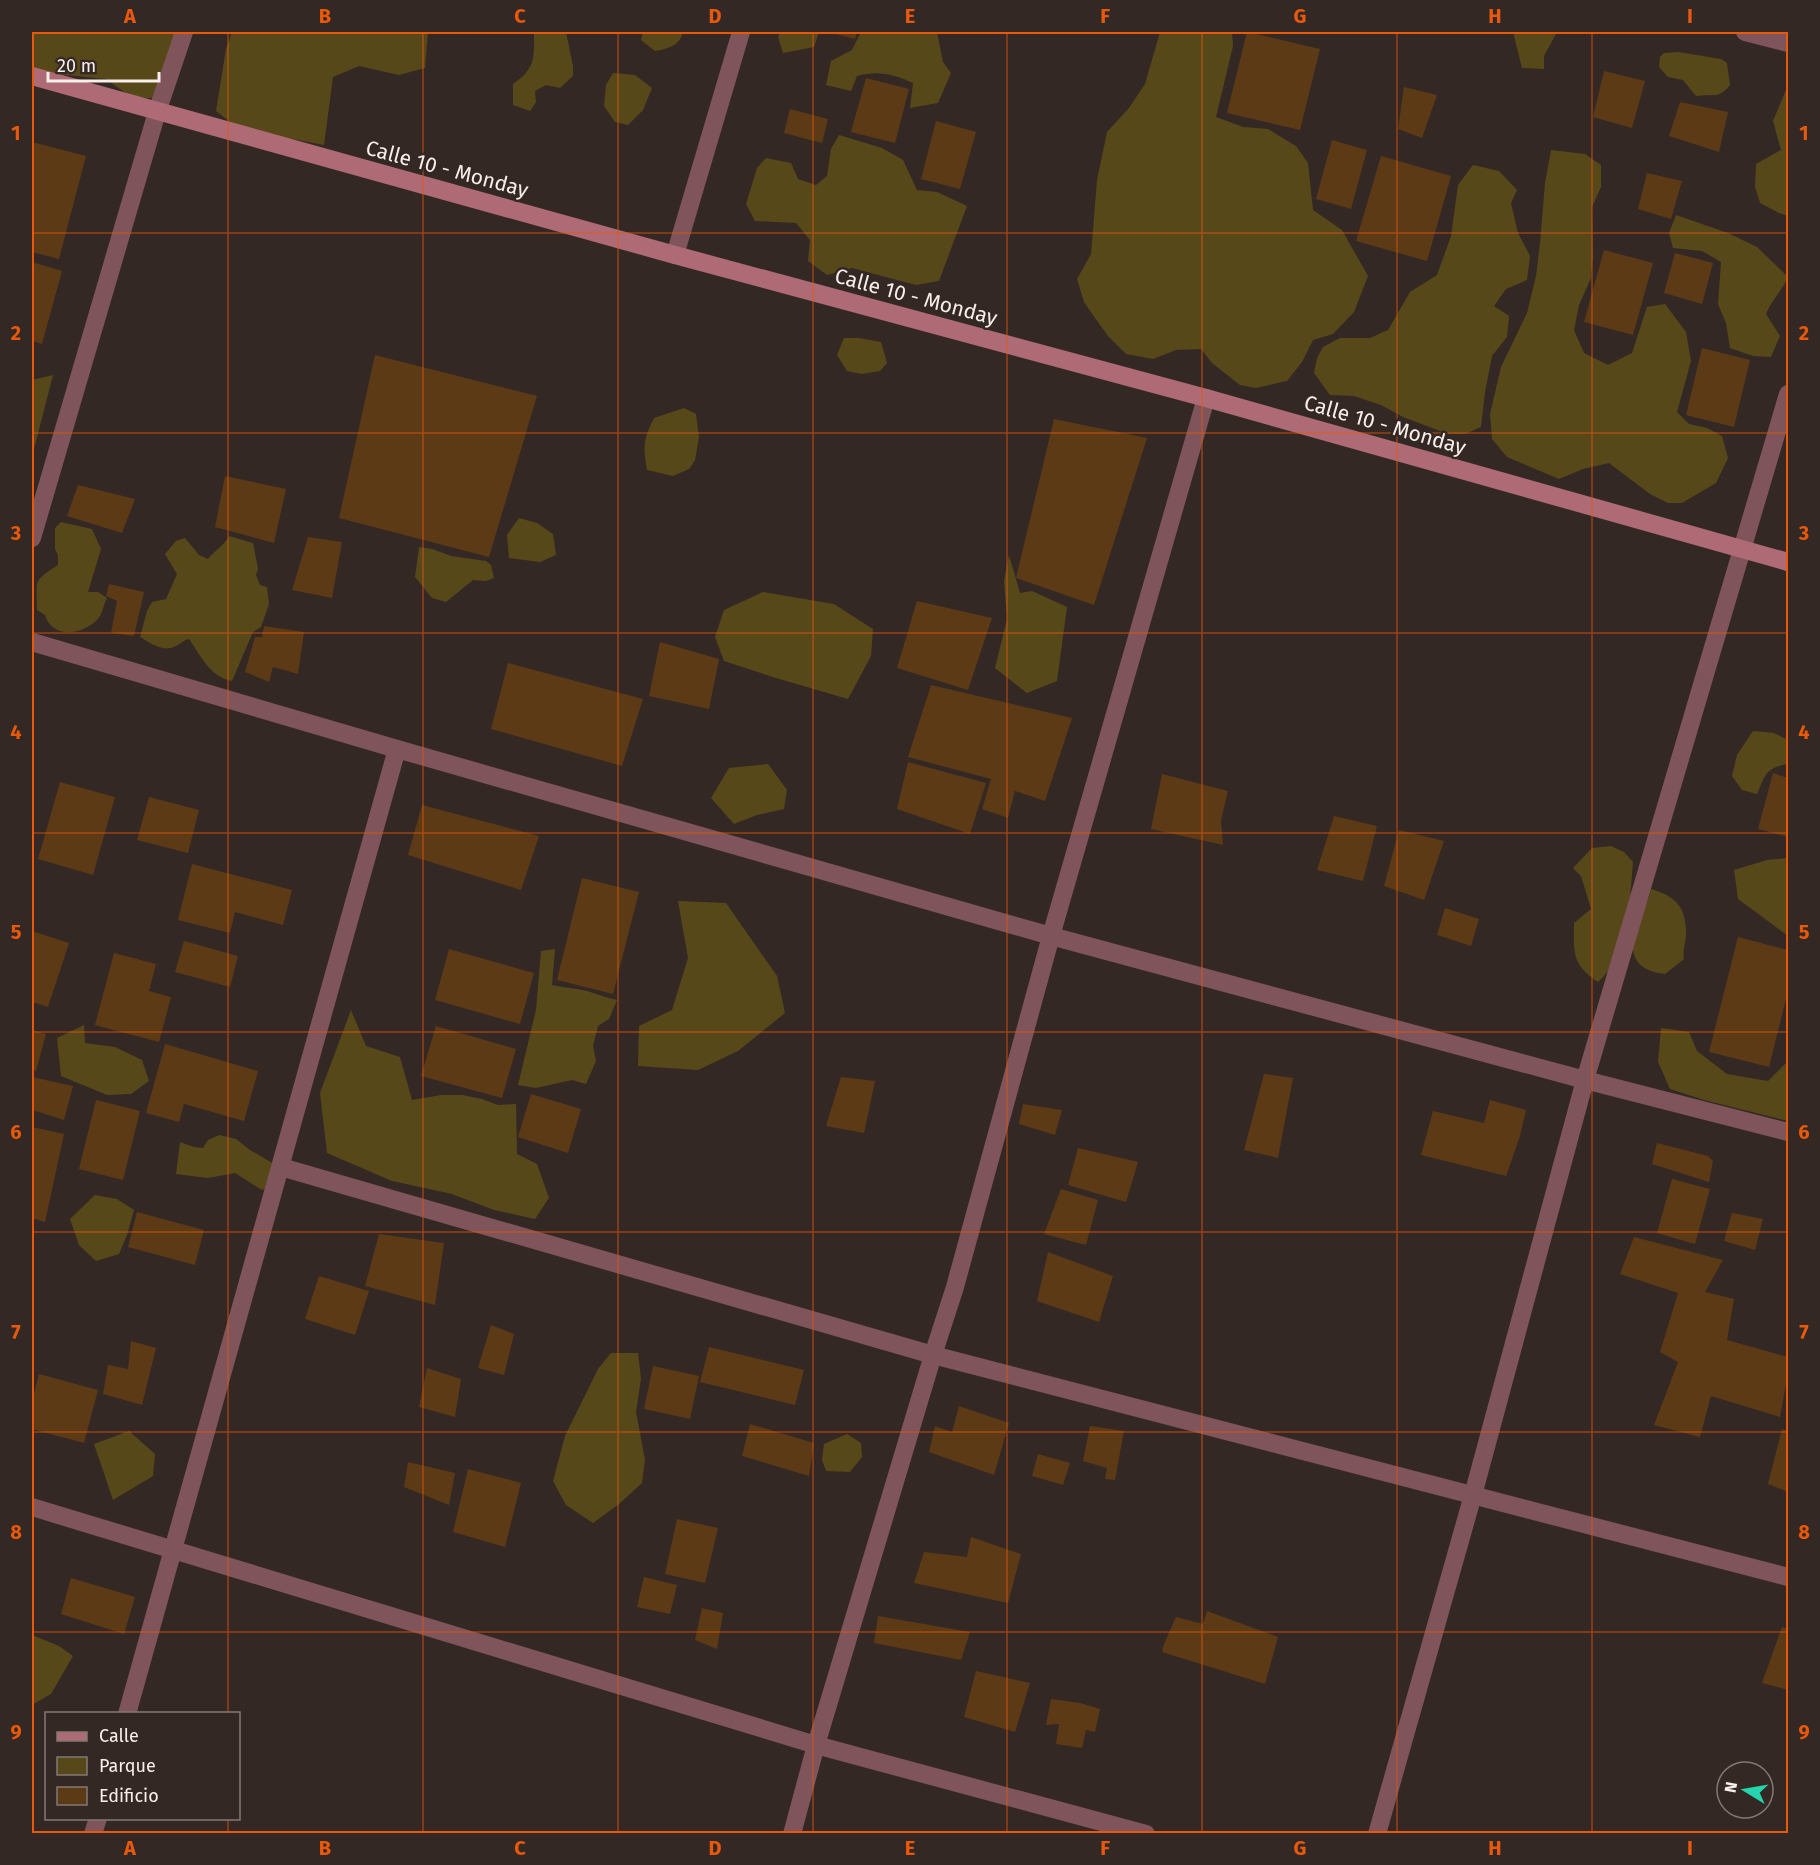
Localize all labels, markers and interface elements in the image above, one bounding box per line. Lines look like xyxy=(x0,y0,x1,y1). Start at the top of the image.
text: A xyxy=(123,4,137,28)
text: B xyxy=(319,4,331,28)
text: C xyxy=(514,4,526,28)
text: D xyxy=(708,4,722,28)
text: E xyxy=(905,4,915,28)
text: F xyxy=(1100,4,1110,28)
text: G xyxy=(1294,4,1306,28)
text: H xyxy=(1488,4,1502,28)
text: I xyxy=(1687,4,1693,28)
scale bar xyxy=(48,45,159,83)
text: 20 m xyxy=(57,55,96,77)
text: 1 xyxy=(11,121,21,145)
text: 1 xyxy=(1799,121,1809,145)
street label: Calle 10 - Monday xyxy=(363,135,532,203)
street label: Calle 10 - Monday xyxy=(832,263,1001,331)
text: 2 xyxy=(11,321,21,345)
text: 2 xyxy=(1799,321,1809,345)
street label: Calle 10 - Monday xyxy=(1301,389,1470,461)
text: 3 xyxy=(10,521,21,545)
text: 3 xyxy=(1798,521,1809,545)
text: 4 xyxy=(10,720,22,744)
text: 4 xyxy=(1798,720,1810,744)
text: 5 xyxy=(11,920,22,944)
text: 5 xyxy=(1799,920,1810,944)
text: 6 xyxy=(10,1120,22,1144)
text: 6 xyxy=(1798,1120,1810,1144)
text: 7 xyxy=(11,1320,21,1344)
text: 7 xyxy=(1799,1320,1809,1344)
text: 8 xyxy=(10,1520,22,1544)
text: 8 xyxy=(1798,1520,1810,1544)
legend xyxy=(45,1712,240,1820)
text: 9 xyxy=(10,1720,22,1744)
text: 9 xyxy=(1798,1720,1810,1744)
text: Calle xyxy=(99,1725,139,1747)
text: Parque xyxy=(99,1755,156,1777)
north arrow xyxy=(1715,1760,1775,1820)
text: N xyxy=(1720,1780,1741,1794)
text: Edificio xyxy=(99,1785,159,1807)
text: A xyxy=(123,1836,137,1860)
text: B xyxy=(319,1836,331,1860)
text: C xyxy=(514,1836,526,1860)
text: D xyxy=(708,1836,722,1860)
text: E xyxy=(905,1836,915,1860)
text: F xyxy=(1100,1836,1110,1860)
text: G xyxy=(1294,1836,1306,1860)
text: H xyxy=(1488,1836,1502,1860)
text: I xyxy=(1687,1836,1693,1860)

